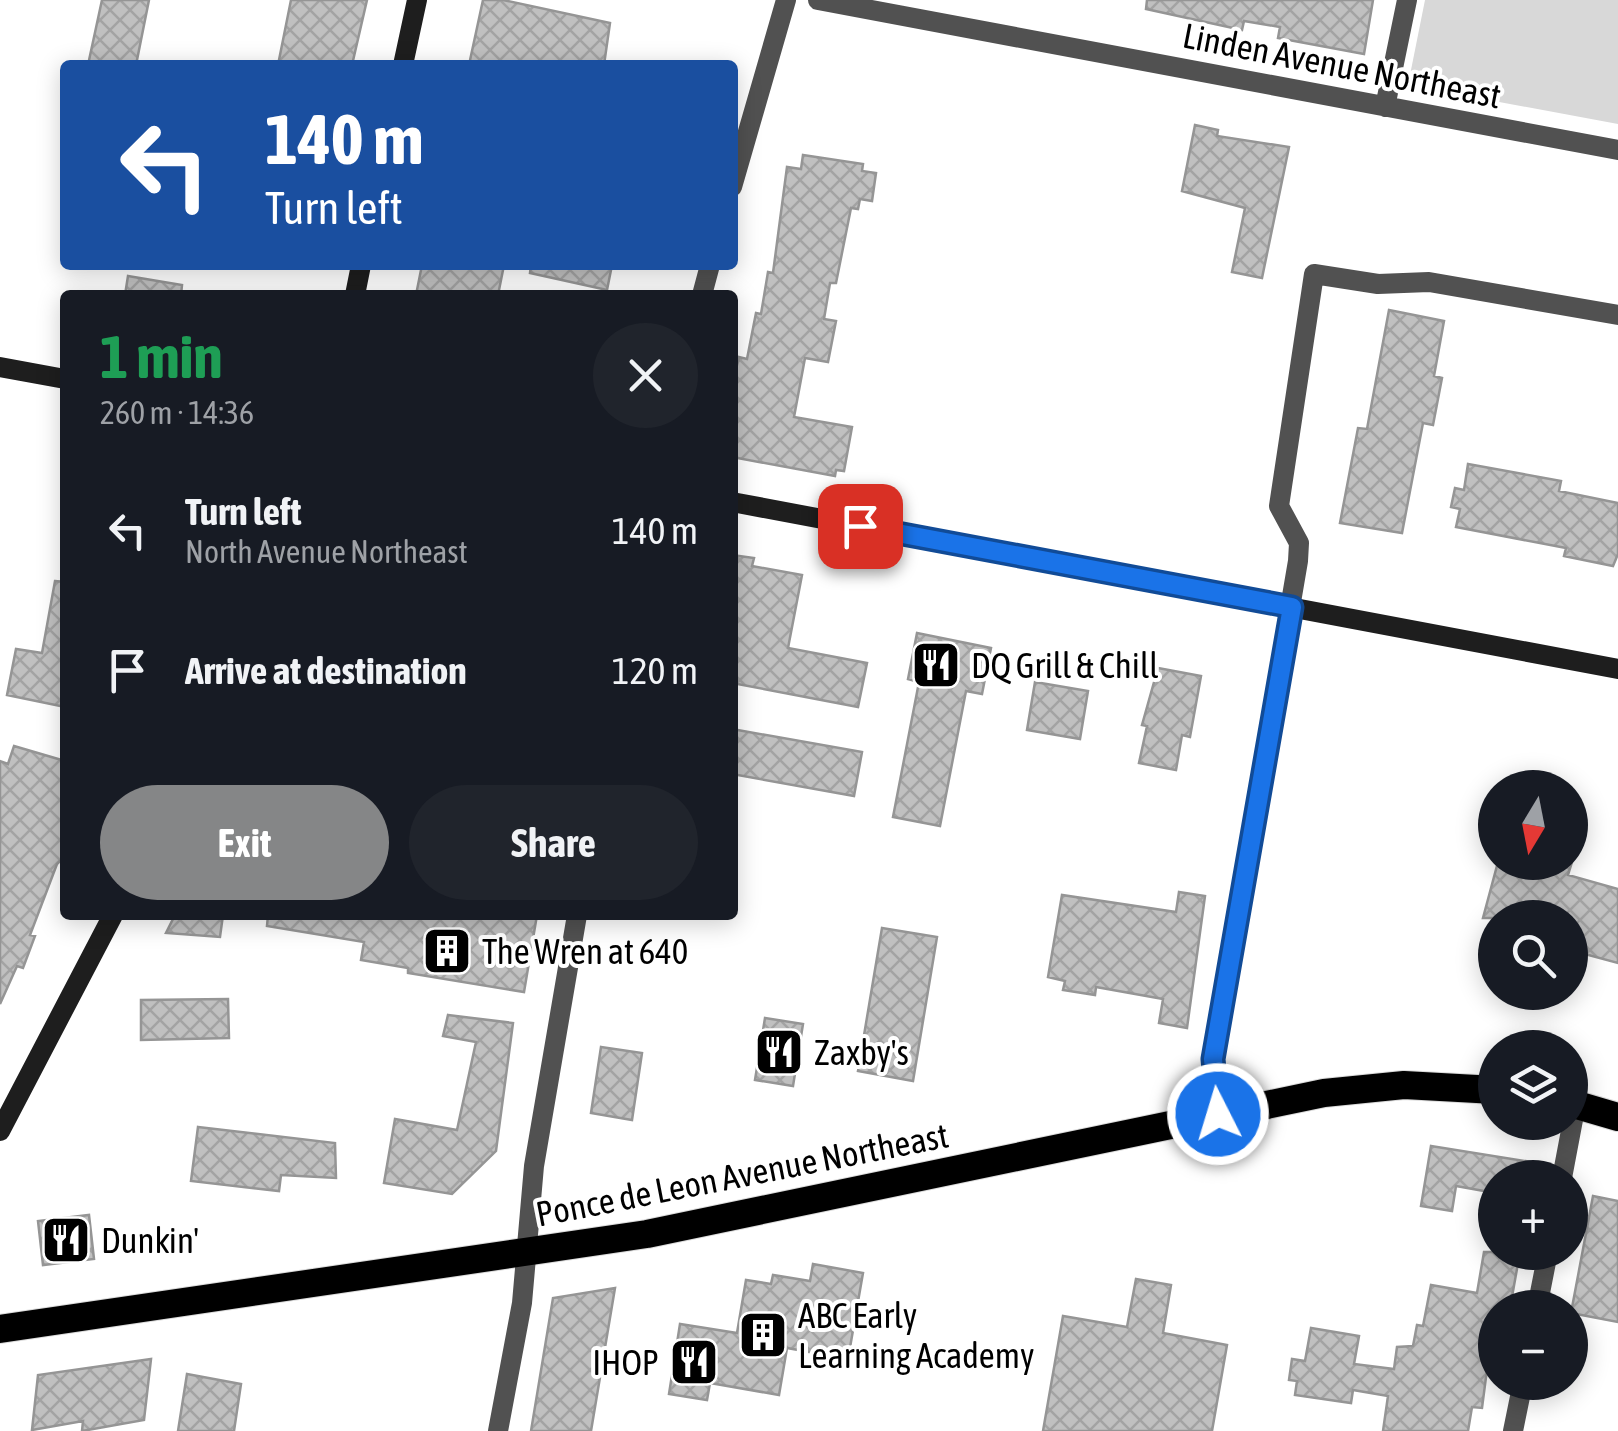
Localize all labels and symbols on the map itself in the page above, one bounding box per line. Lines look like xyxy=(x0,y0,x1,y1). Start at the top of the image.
street label: Linden Avenue Northeast xyxy=(1180,15,1504,115)
pin xyxy=(818,484,903,569)
restaurant icon: DQ Grill & Chill xyxy=(910,639,962,691)
place label: DQ Grill & Chill xyxy=(971,645,1158,685)
north arrow xyxy=(1478,770,1588,880)
building icon: The Wren at 640 xyxy=(421,925,473,977)
place label: The Wren at 640 xyxy=(482,931,688,971)
restaurant icon: Zaxby's xyxy=(753,1026,805,1078)
place label: Zaxby's xyxy=(814,1032,909,1072)
position arrow xyxy=(1166,1062,1270,1166)
street label: Ponce de Leon Avenue Northeast xyxy=(533,1114,951,1234)
restaurant icon: Dunkin' xyxy=(40,1214,92,1266)
place label: Dunkin' xyxy=(101,1220,199,1260)
place label: ABC Early Learning Academy xyxy=(798,1295,1034,1375)
building icon: ABC Early Learning Academy xyxy=(737,1309,789,1361)
restaurant icon: IHOP xyxy=(668,1336,720,1388)
place label: IHOP xyxy=(592,1342,659,1382)

